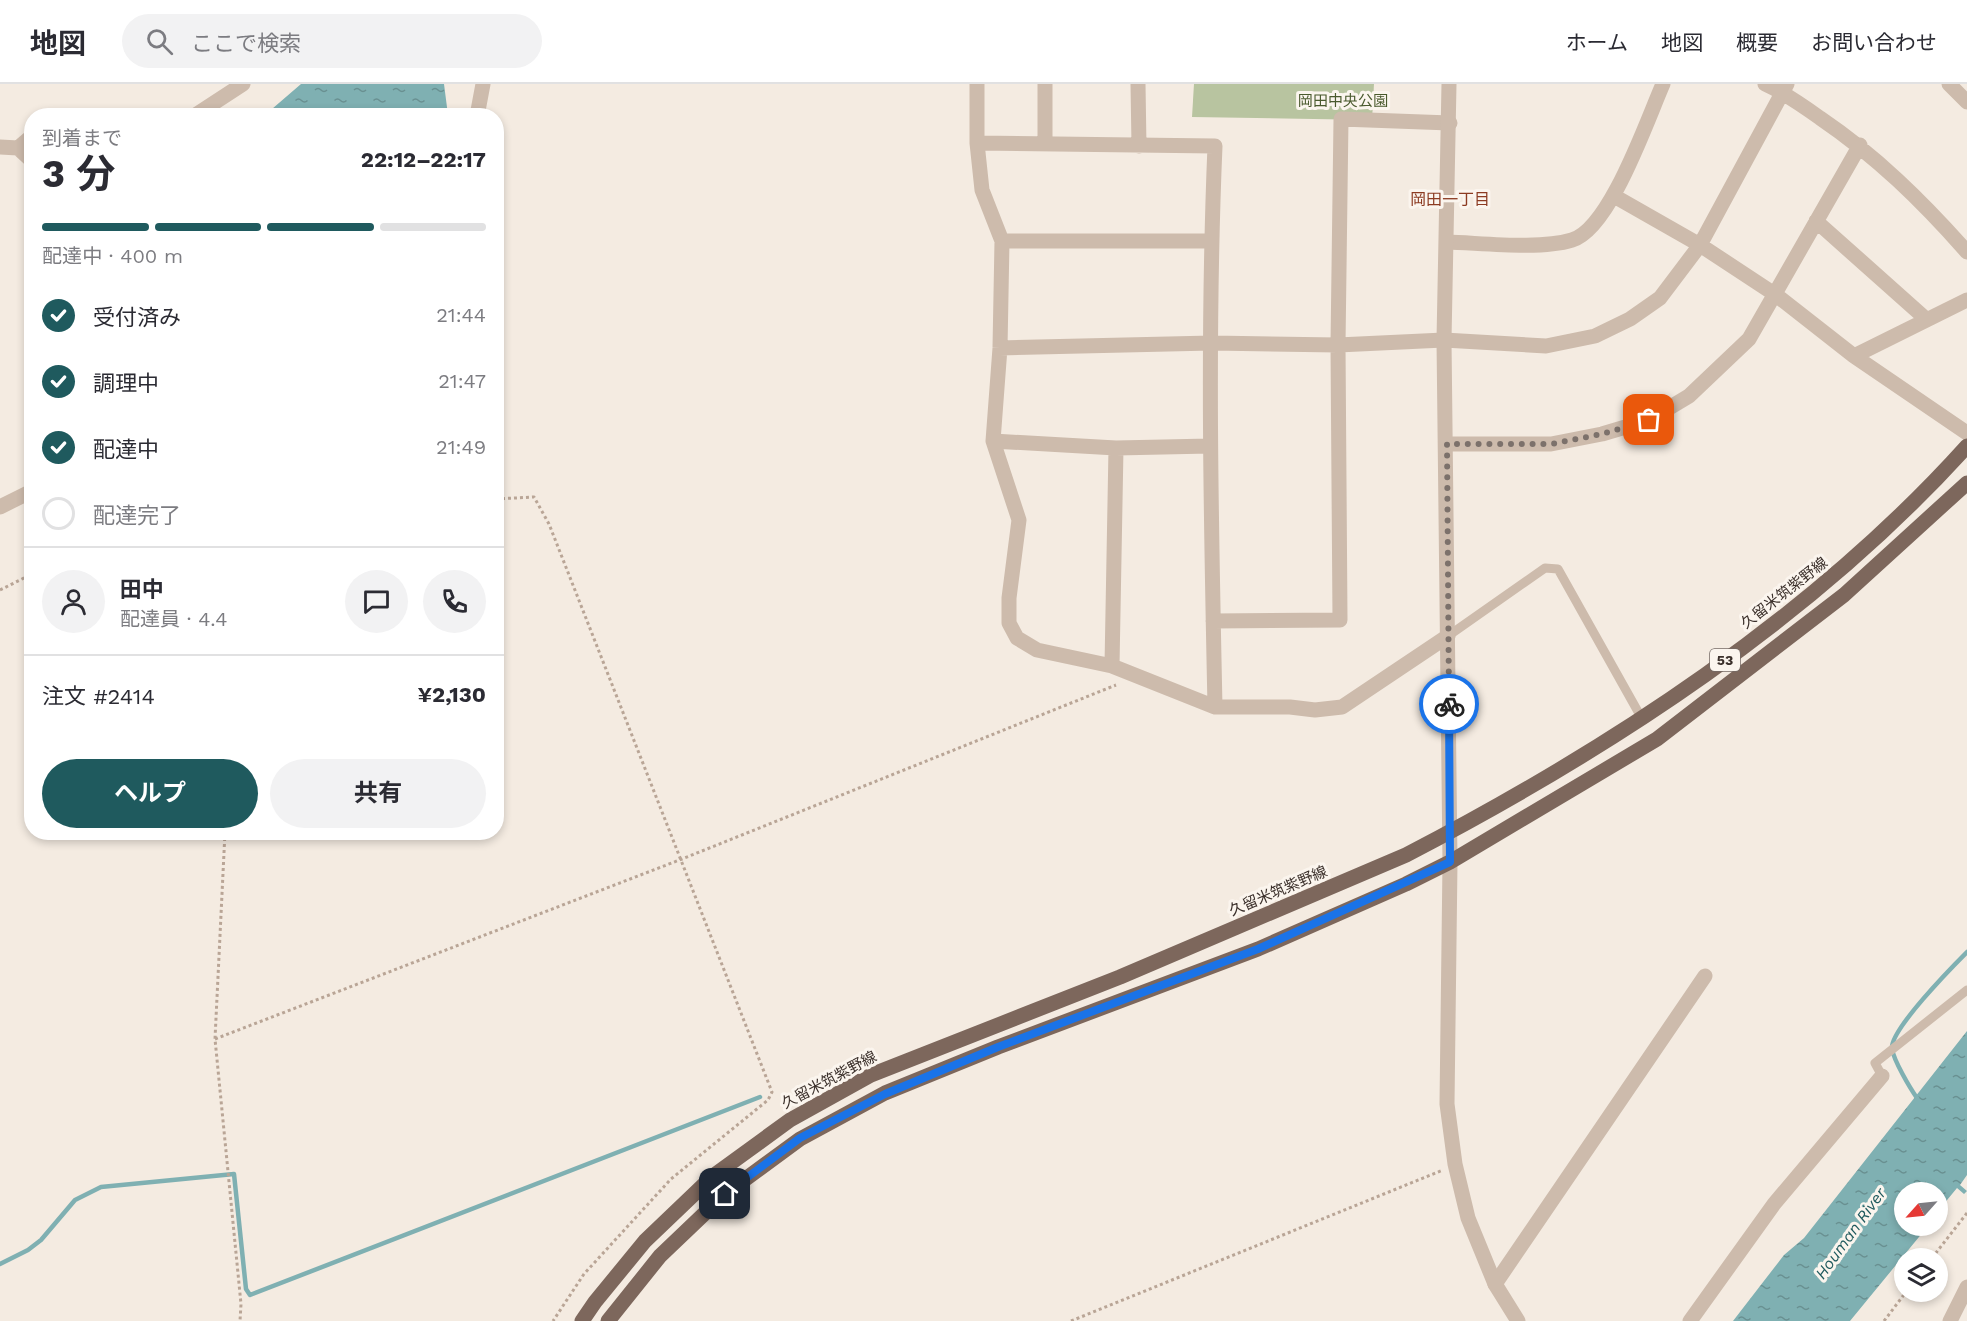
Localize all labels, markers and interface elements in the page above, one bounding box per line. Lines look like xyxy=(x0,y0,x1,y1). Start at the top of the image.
search box xyxy=(122,14,542,68)
icon: search xyxy=(143,25,176,58)
text: 地図 xyxy=(30,27,86,60)
text: ホーム xyxy=(1566,30,1628,55)
text: 地図 xyxy=(1661,30,1703,55)
text: 概要 xyxy=(1736,30,1778,55)
text: お問い合わせ xyxy=(1811,30,1937,55)
text: ここで検索 xyxy=(191,31,301,56)
park label: 岡田中央公園 xyxy=(1298,92,1388,110)
text: 到着まで xyxy=(42,126,122,150)
text: 22:12–22:17 xyxy=(361,147,486,172)
text: 3 分 xyxy=(42,151,115,196)
district label: 岡田一丁目 xyxy=(1410,190,1490,209)
text: 配達中 · 400 m xyxy=(42,244,183,268)
icon: check xyxy=(42,299,75,332)
text: 21:44 xyxy=(436,303,486,327)
text: 受付済み xyxy=(93,305,181,330)
icon: check xyxy=(42,365,75,398)
text: 21:47 xyxy=(438,369,486,393)
text: 調理中 xyxy=(93,371,159,396)
pin xyxy=(1623,394,1674,445)
icon: bag xyxy=(1632,403,1665,436)
icon: check xyxy=(42,431,75,464)
text: 21:49 xyxy=(436,435,486,459)
text: 配達中 xyxy=(93,437,159,462)
text: 配達完了 xyxy=(93,503,181,528)
street label: 久留米筑紫野線 xyxy=(1737,554,1831,632)
button: person xyxy=(42,570,105,633)
button: chat xyxy=(345,570,408,633)
button: phone xyxy=(423,570,486,633)
text: 田中 xyxy=(120,577,164,602)
text: 配達員 · 4.4 xyxy=(120,607,228,631)
road number: 53 xyxy=(1710,649,1740,671)
courier xyxy=(1419,674,1479,734)
text: ¥2,130 xyxy=(417,682,486,707)
text: 注文 #2414 xyxy=(42,684,155,709)
icon: bike xyxy=(1433,688,1466,721)
button: ヘルプ xyxy=(42,759,258,828)
button: 共有 xyxy=(270,759,486,828)
street label: 久留米筑紫野線 xyxy=(1226,862,1330,920)
street label: 久留米筑紫野線 xyxy=(778,1047,880,1113)
pin xyxy=(699,1168,750,1219)
icon: home xyxy=(708,1177,741,1210)
north arrow xyxy=(1894,1182,1948,1236)
map controls xyxy=(1894,1182,1948,1302)
water label: Houman River xyxy=(1811,1183,1890,1283)
button: layers xyxy=(1894,1248,1948,1302)

